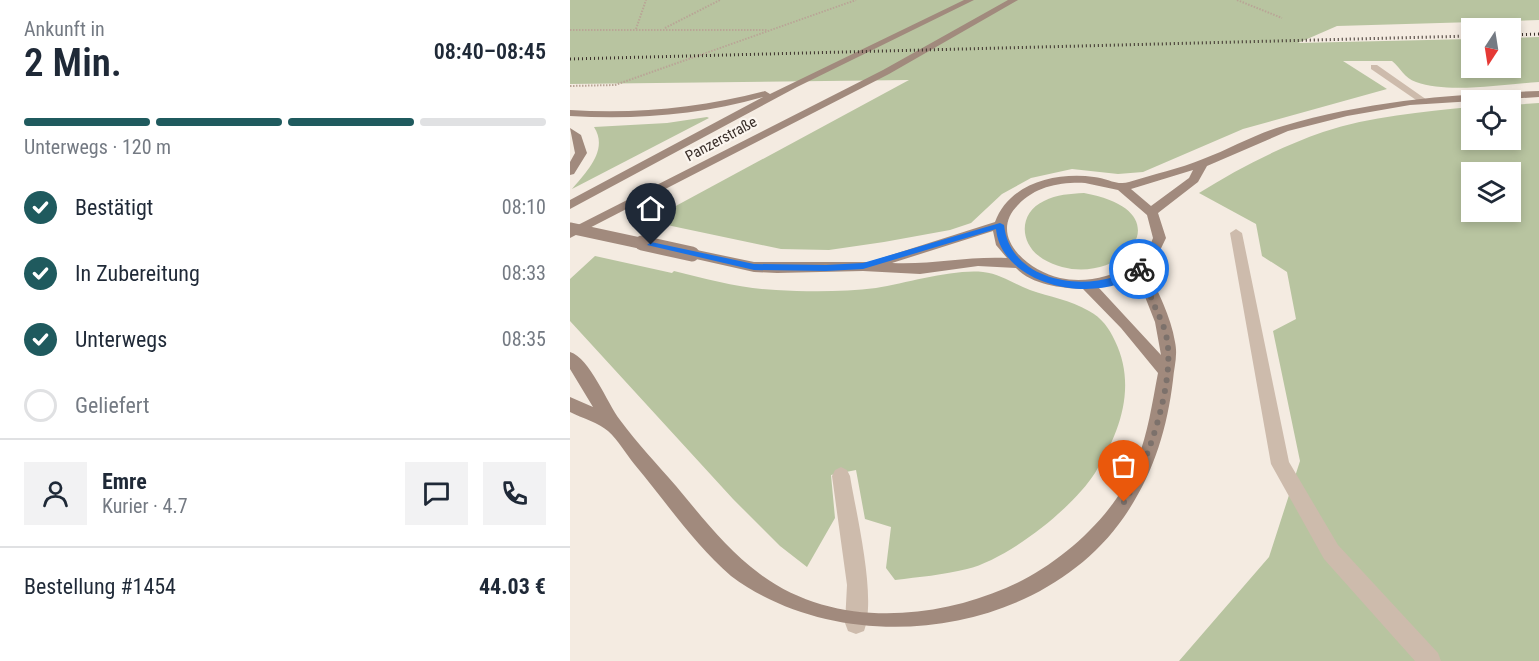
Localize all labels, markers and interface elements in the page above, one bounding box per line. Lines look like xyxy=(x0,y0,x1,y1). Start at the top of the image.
text: Ankunft in xyxy=(24,17,105,41)
north arrow xyxy=(1461,18,1521,78)
map controls xyxy=(1461,18,1521,222)
text: 08:40–08:45 xyxy=(434,39,546,64)
text: 2 Min. xyxy=(24,40,122,86)
button: locate xyxy=(1461,90,1521,150)
street label: Panzerstraße xyxy=(682,113,760,165)
text: Unterwegs · 120 m xyxy=(24,135,171,159)
button: layers xyxy=(1461,162,1521,222)
pin xyxy=(625,183,676,245)
icon: check xyxy=(24,191,57,224)
icon: home xyxy=(634,192,667,225)
text: Bestätigt xyxy=(75,195,153,220)
text: 08:10 xyxy=(502,195,546,219)
courier xyxy=(1109,239,1169,299)
icon: bike xyxy=(1123,253,1156,286)
icon: check xyxy=(24,257,57,290)
text: In Zubereitung xyxy=(75,261,200,286)
text: 08:33 xyxy=(502,261,546,285)
icon: check xyxy=(24,323,57,356)
text: Unterwegs xyxy=(75,327,167,352)
text: 08:35 xyxy=(502,327,546,351)
text: Geliefert xyxy=(75,393,150,418)
pin xyxy=(1098,440,1149,502)
icon: bag xyxy=(1107,449,1140,482)
button: person xyxy=(24,462,87,525)
button: chat xyxy=(405,462,468,525)
button: phone xyxy=(483,462,546,525)
text: Emre xyxy=(102,469,147,494)
text: Kurier · 4.7 xyxy=(102,494,188,518)
text: Bestellung #1454 xyxy=(24,574,176,599)
text: 44.03 € xyxy=(479,574,546,599)

